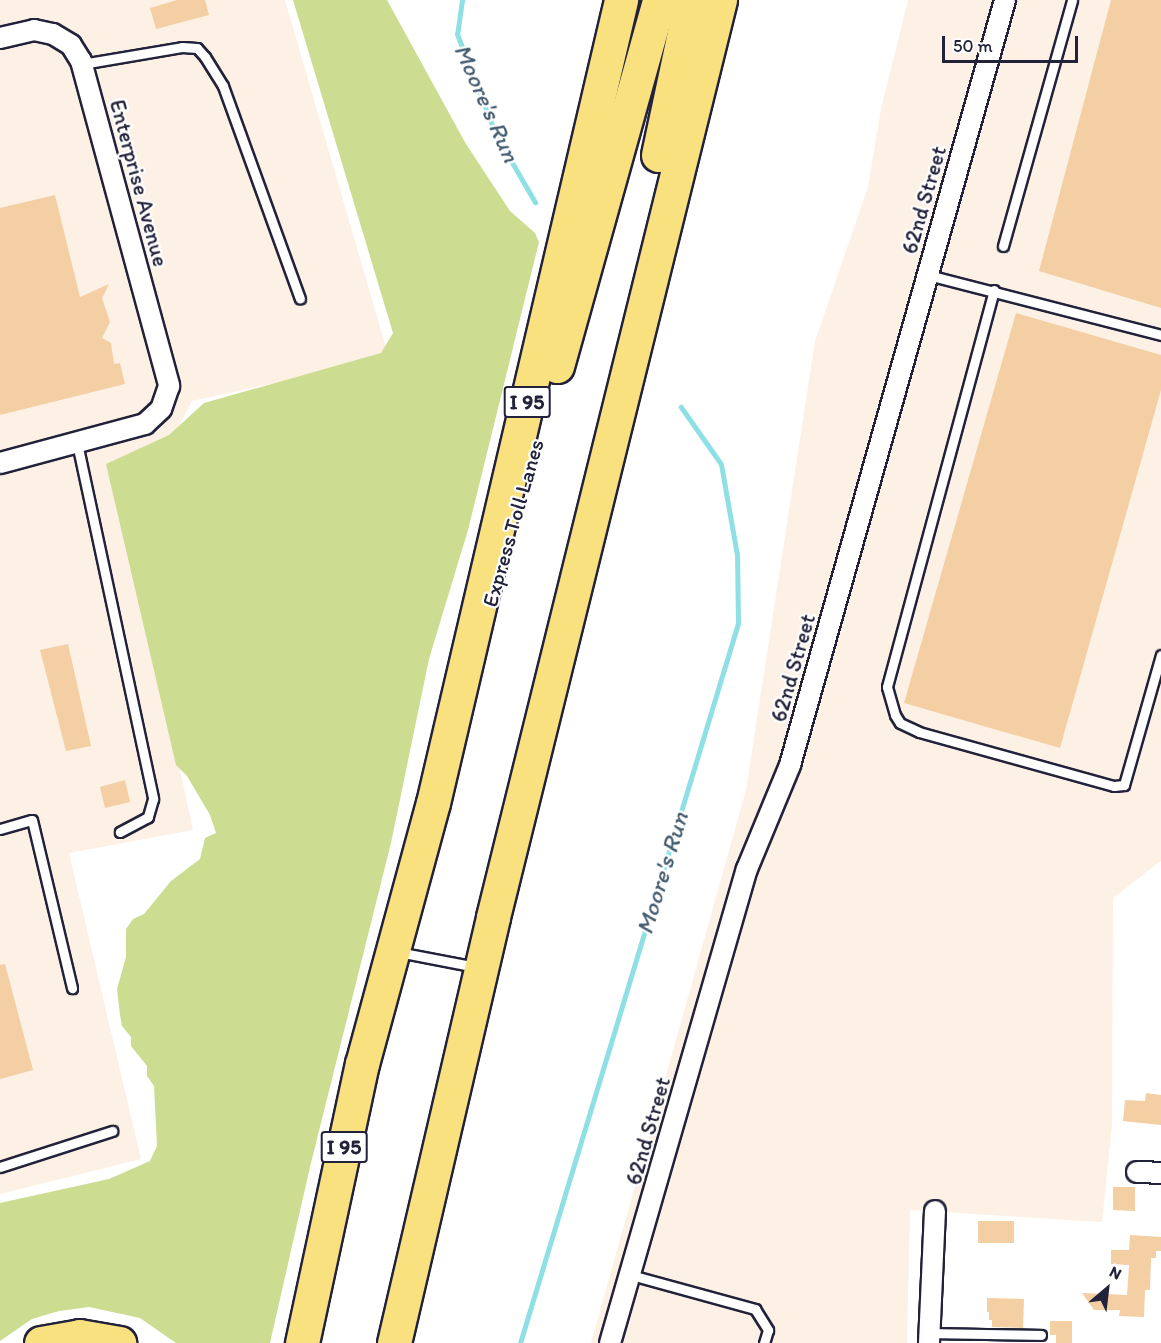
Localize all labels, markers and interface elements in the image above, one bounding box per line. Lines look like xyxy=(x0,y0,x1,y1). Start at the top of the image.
scale bar xyxy=(945,24,1082,62)
text: 50 m xyxy=(953,35,993,57)
water label: Moore's Run xyxy=(448,39,526,167)
street label: Enterprise Avenue xyxy=(104,97,174,269)
street label: 62nd Street xyxy=(896,143,952,257)
road number: I 95 xyxy=(503,384,551,420)
street label: Express Toll Lanes xyxy=(477,437,549,609)
street label: 62nd Street xyxy=(765,611,821,725)
water label: Moore's Run xyxy=(630,808,694,938)
street label: 62nd Street xyxy=(620,1074,676,1188)
road number: I 95 xyxy=(320,1129,368,1165)
north arrow xyxy=(1077,1259,1137,1319)
text: N xyxy=(1106,1262,1125,1284)

